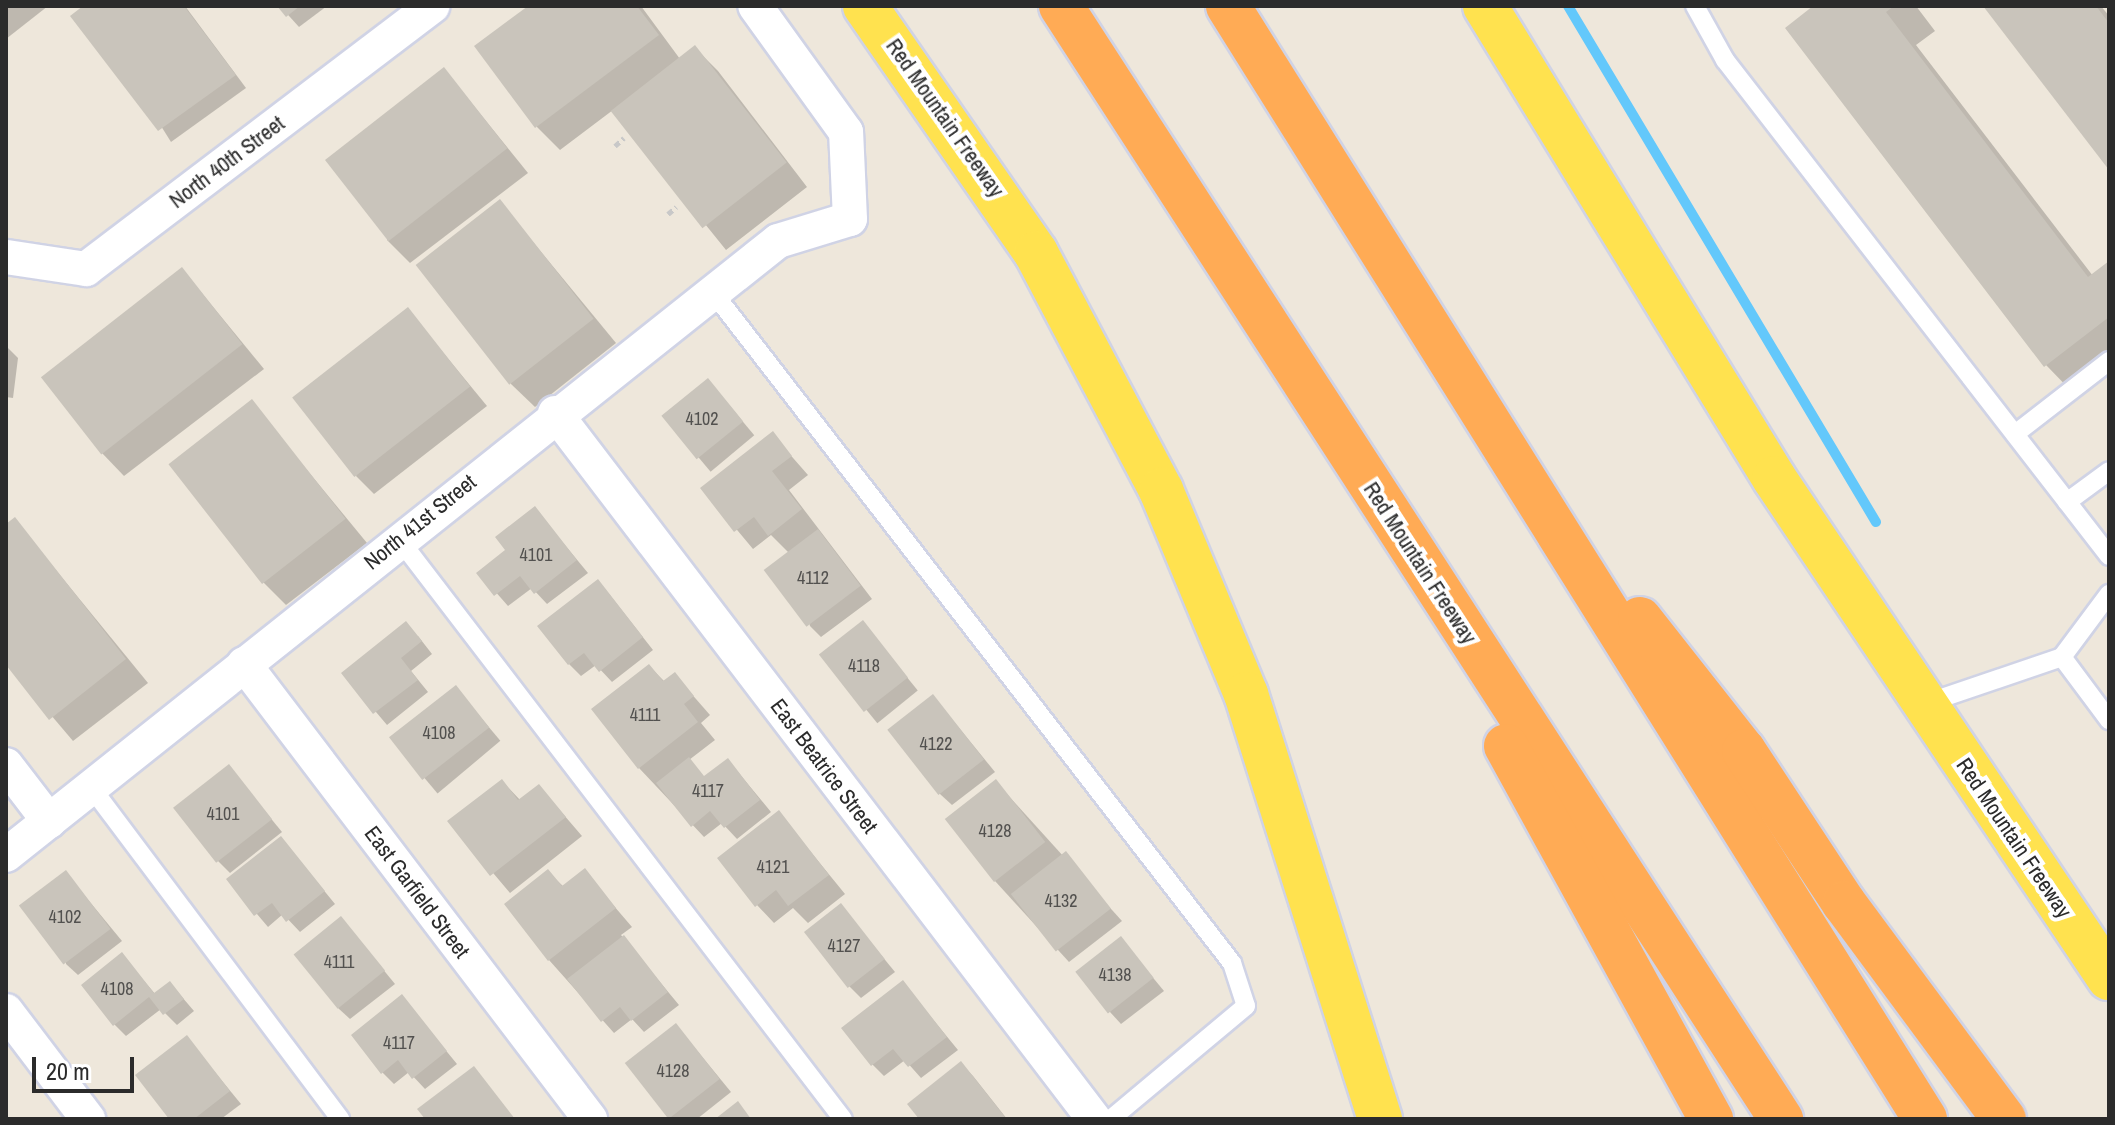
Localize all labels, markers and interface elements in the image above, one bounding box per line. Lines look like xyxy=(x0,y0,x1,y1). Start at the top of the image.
street label: Red Mountain Freeway xyxy=(880,34,1010,202)
street label: North 40th Street xyxy=(164,110,290,214)
house number: 4102 xyxy=(686,408,718,430)
street label: North 41st Street xyxy=(359,469,481,575)
street label: Red Mountain Freeway xyxy=(1358,477,1482,649)
house number: 4101 xyxy=(520,544,552,566)
house number: 4112 xyxy=(797,567,829,589)
house number: 4118 xyxy=(848,655,880,677)
street label: East Beatrice Street xyxy=(765,694,883,838)
house number: 4111 xyxy=(630,704,660,726)
house number: 4108 xyxy=(423,722,455,744)
house number: 4122 xyxy=(920,733,952,755)
street label: Red Mountain Freeway xyxy=(1951,753,2077,923)
house number: 4117 xyxy=(692,780,724,802)
house number: 4101 xyxy=(207,803,239,825)
house number: 4128 xyxy=(979,820,1011,842)
street label: East Garfield Street xyxy=(359,821,475,963)
house number: 4121 xyxy=(757,856,789,878)
house number: 4132 xyxy=(1045,890,1077,912)
house number: 4102 xyxy=(49,906,81,928)
house number: 4127 xyxy=(828,935,860,957)
house number: 4111 xyxy=(324,951,354,973)
house number: 4138 xyxy=(1099,964,1131,986)
house number: 4108 xyxy=(101,978,133,1000)
house number: 4117 xyxy=(383,1032,415,1054)
scale bar xyxy=(36,1041,138,1091)
text: 20 m xyxy=(46,1055,90,1087)
house number: 4128 xyxy=(657,1060,689,1082)

